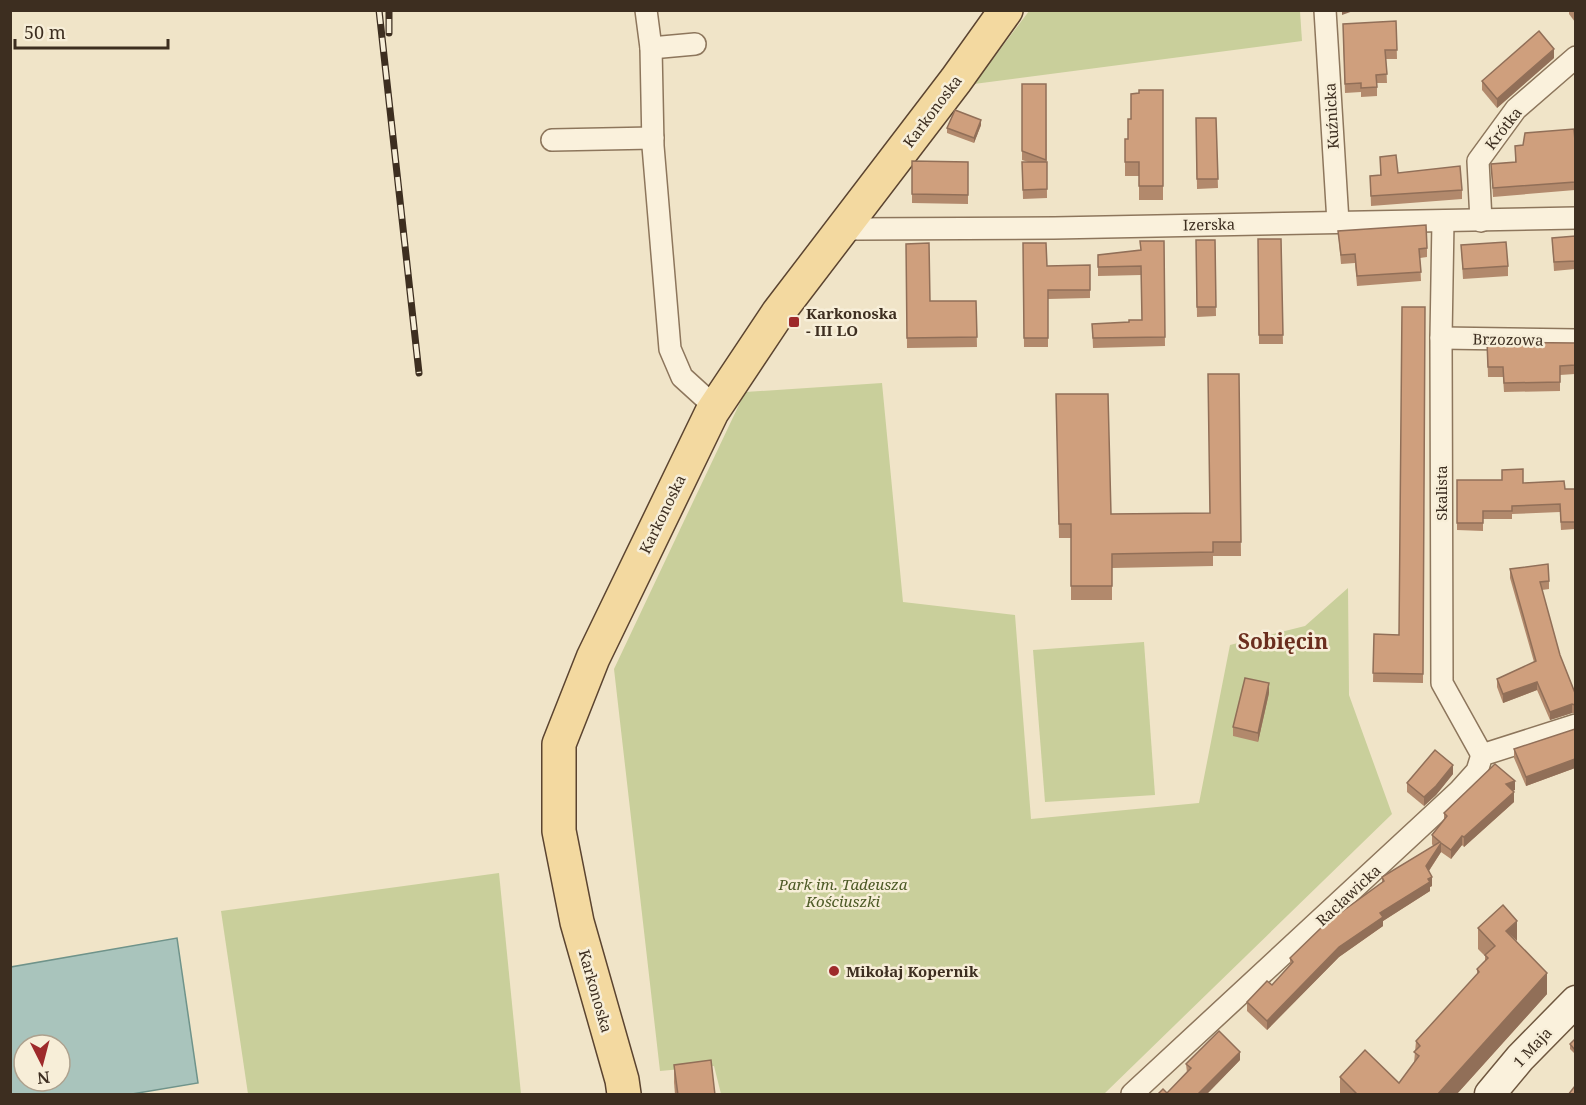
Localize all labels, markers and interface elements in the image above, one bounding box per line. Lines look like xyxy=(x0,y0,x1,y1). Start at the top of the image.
scale bar xyxy=(15,12,168,50)
text: 50 m xyxy=(24,20,66,44)
street label: Karkonoska xyxy=(898,71,966,151)
street label: Kuźnicka xyxy=(1319,82,1343,150)
street label: Krótka xyxy=(1480,103,1526,153)
street label: Izerska xyxy=(1183,214,1235,234)
place label: Karkonoska - III LO xyxy=(806,303,897,340)
marker: Karkonoska - III LO xyxy=(787,315,801,329)
street label: Brzozowa xyxy=(1472,328,1544,350)
street label: Skalista xyxy=(1431,465,1451,521)
street label: Karkonoska xyxy=(634,471,690,557)
district label: Sobięcin xyxy=(1238,627,1328,655)
street label: Racławicka xyxy=(1311,860,1385,930)
park label: Park im. Tadeusza Kościuszki xyxy=(778,874,908,911)
street label: Karkonoska xyxy=(575,947,617,1035)
place label: Mikołaj Kopernik xyxy=(846,961,979,981)
marker: Mikołaj Kopernik xyxy=(827,964,841,978)
street label: 1 Maja xyxy=(1508,1023,1556,1071)
north arrow xyxy=(12,1033,72,1093)
text: N xyxy=(36,1066,51,1090)

